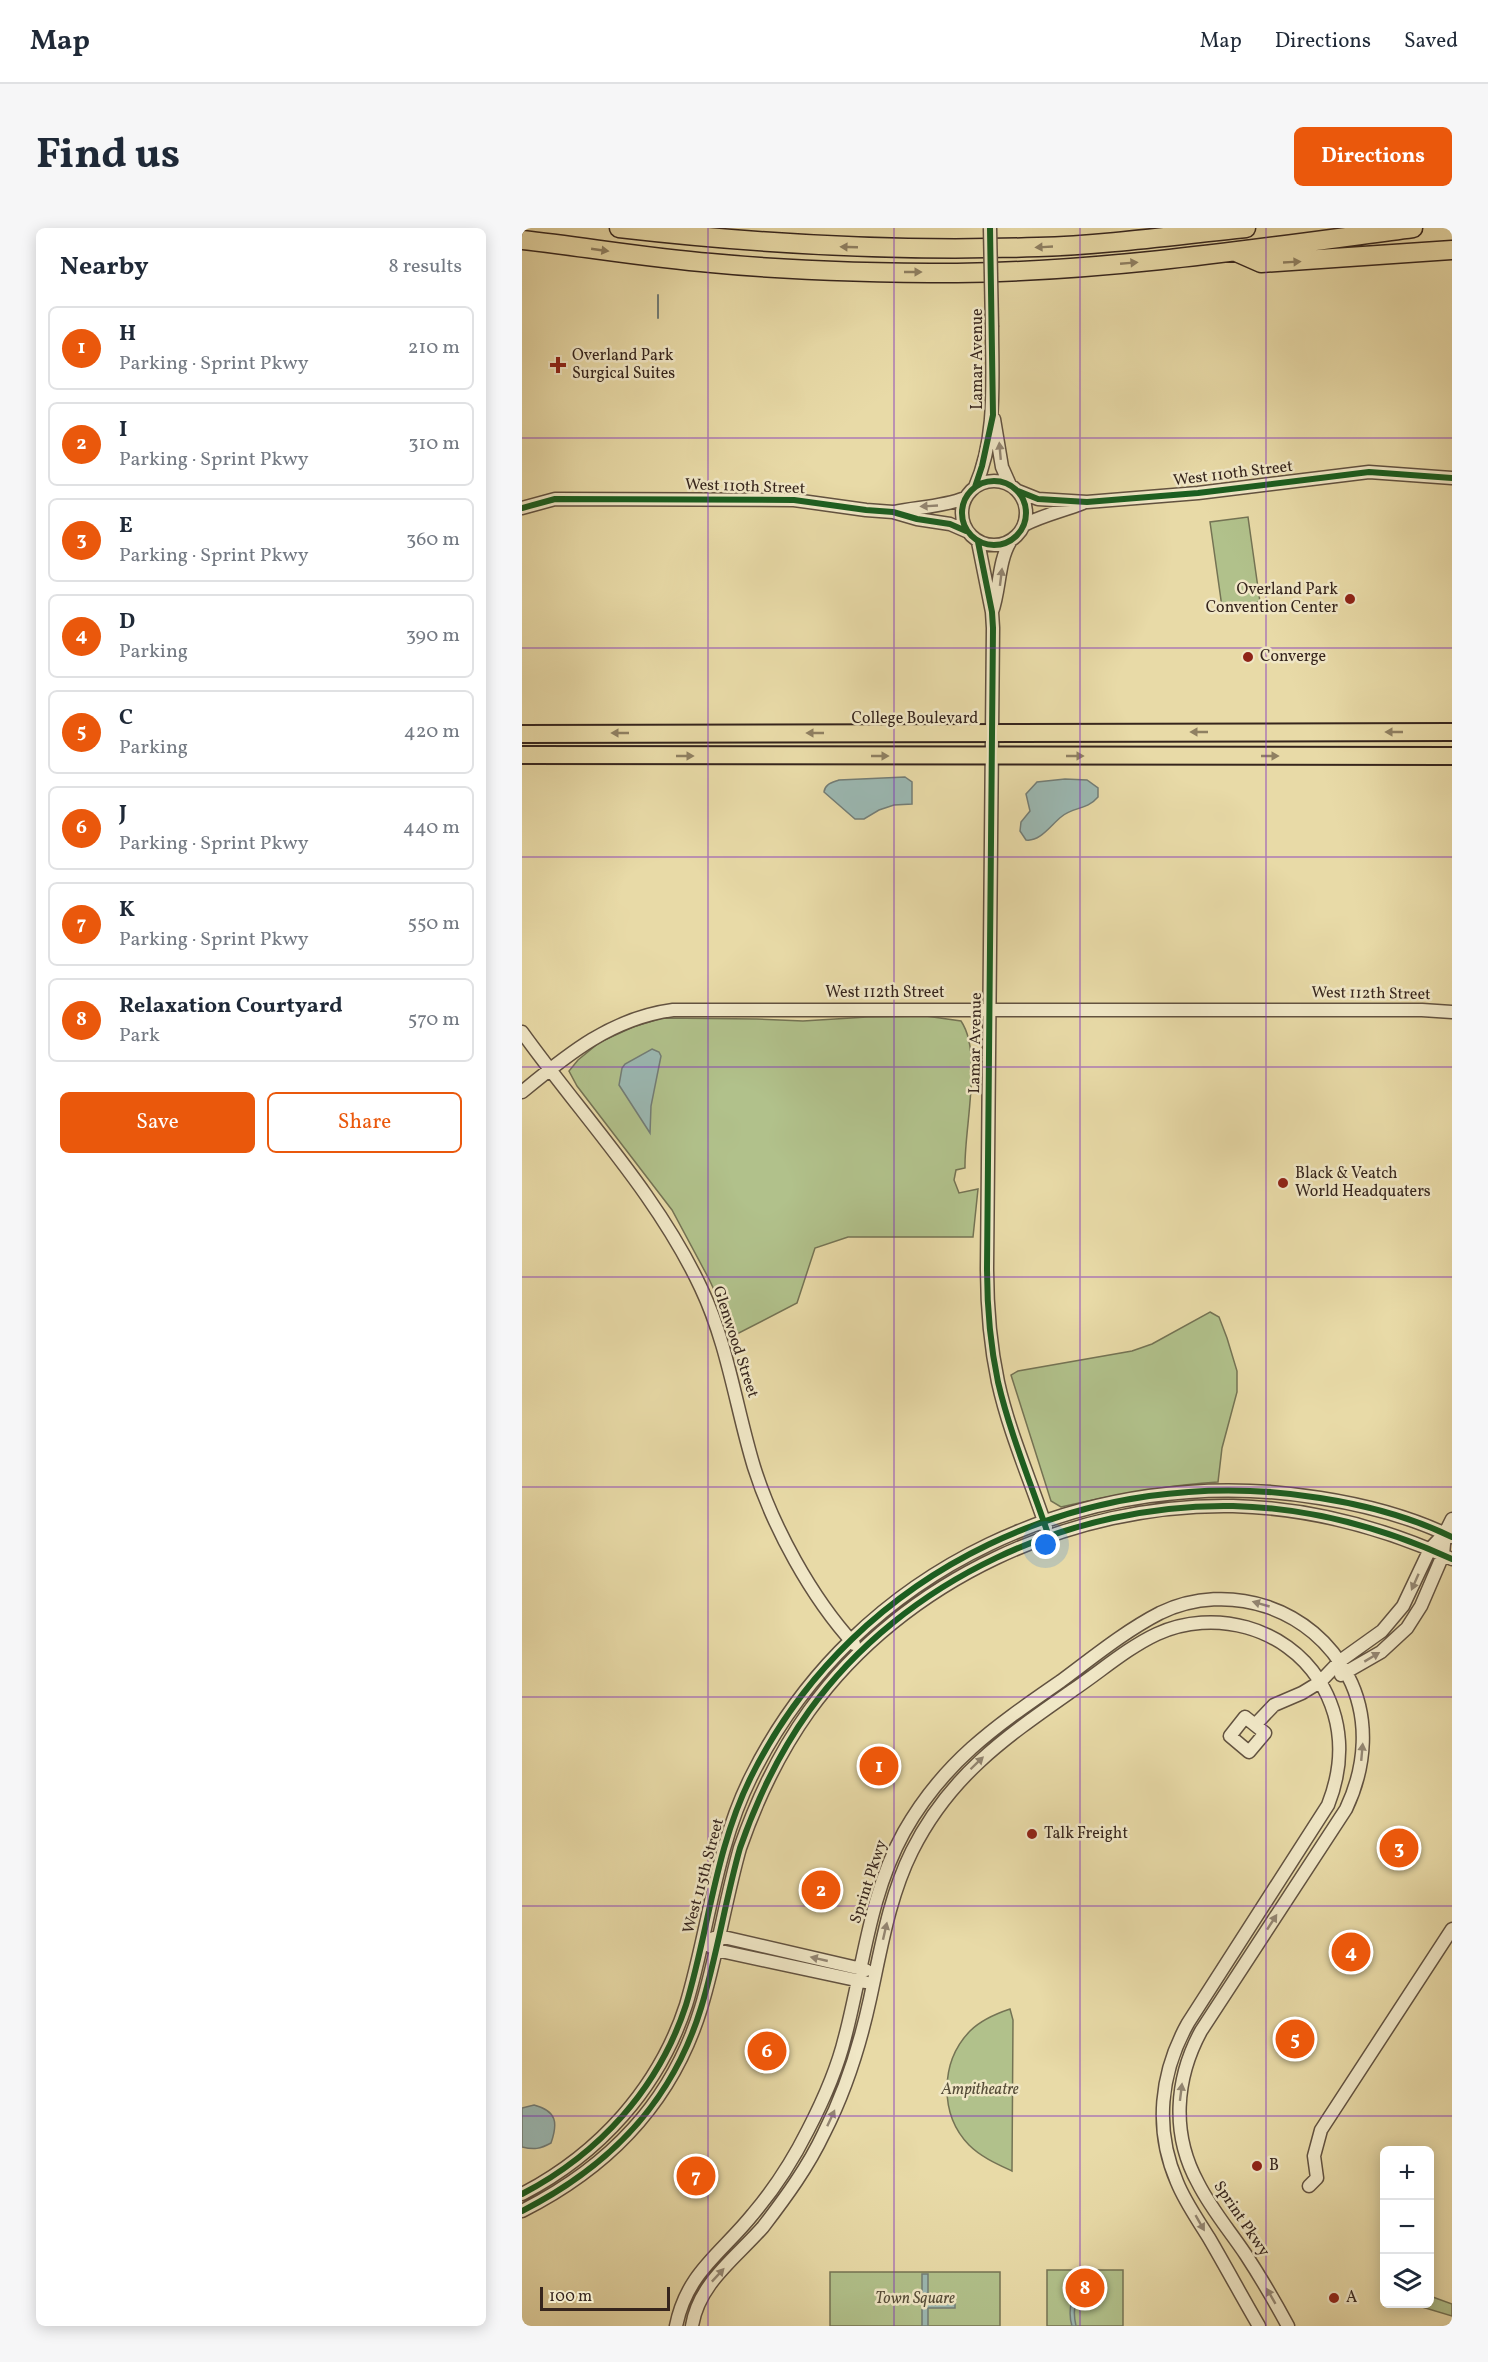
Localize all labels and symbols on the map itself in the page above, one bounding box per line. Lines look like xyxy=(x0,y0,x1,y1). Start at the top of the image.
one-way arrow xyxy=(840,242,859,252)
one-way arrow xyxy=(1035,242,1054,251)
one-way arrow xyxy=(591,246,610,255)
one-way arrow xyxy=(1282,257,1301,266)
one-way arrow xyxy=(1119,258,1138,268)
one-way arrow xyxy=(904,267,923,277)
street label: Lamar Avenue xyxy=(967,308,989,410)
place label: Overland Park Surgical Suites xyxy=(572,345,675,385)
marker: Overland Park Surgical Suites xyxy=(549,356,567,374)
one-way arrow xyxy=(995,441,1005,460)
street label: West 110th Street xyxy=(1172,456,1294,492)
street label: West 110th Street xyxy=(684,474,806,500)
one-way arrow xyxy=(920,502,939,511)
one-way arrow xyxy=(996,567,1005,586)
place label: Overland Park Convention Center xyxy=(1206,579,1338,619)
marker: Overland Park Convention Center xyxy=(1343,592,1357,606)
place label: Converge xyxy=(1260,646,1326,668)
marker: Converge xyxy=(1241,650,1255,664)
street label: College Boulevard xyxy=(852,708,978,730)
one-way arrow xyxy=(1189,727,1208,737)
one-way arrow xyxy=(1384,727,1403,737)
one-way arrow xyxy=(610,728,629,738)
one-way arrow xyxy=(805,728,824,738)
one-way arrow xyxy=(676,751,695,761)
one-way arrow xyxy=(871,751,890,761)
one-way arrow xyxy=(1066,751,1085,761)
one-way arrow xyxy=(1261,751,1280,761)
street label: West 112th Street xyxy=(825,982,945,1004)
street label: West 112th Street xyxy=(1311,982,1431,1006)
street label: Lamar Avenue xyxy=(964,992,988,1094)
place label: Black & Veatch World Headquaters xyxy=(1295,1163,1431,1203)
marker: Black & Veatch World Headquaters xyxy=(1276,1176,1290,1190)
street label: Glenwood Street xyxy=(707,1283,764,1401)
your location xyxy=(1031,1530,1060,1559)
one-way arrow xyxy=(1409,1573,1419,1591)
one-way arrow xyxy=(1251,1599,1270,1609)
one-way arrow xyxy=(1364,1651,1380,1662)
one-way arrow xyxy=(1357,1742,1367,1761)
pin: 1 xyxy=(860,1744,898,1788)
one-way arrow xyxy=(970,1756,984,1770)
street label: West 115th Street xyxy=(678,1816,730,1936)
place label: Talk Freight xyxy=(1044,1823,1128,1845)
pin: 3 xyxy=(1380,1826,1418,1870)
marker: Talk Freight xyxy=(1025,1827,1039,1841)
street label: Sprint Pkwy xyxy=(845,1837,893,1927)
pin: 2 xyxy=(802,1868,840,1912)
one-way arrow xyxy=(1266,1914,1277,1930)
one-way arrow xyxy=(880,1922,890,1940)
pin: 4 xyxy=(1332,1930,1370,1974)
one-way arrow xyxy=(809,1954,828,1963)
pin: 5 xyxy=(1276,2016,1314,2062)
pin: 6 xyxy=(748,2028,786,2074)
park label: Ampitheatre xyxy=(940,2079,1019,2101)
one-way arrow xyxy=(1176,2082,1185,2101)
one-way arrow xyxy=(827,2109,836,2126)
pin: 7 xyxy=(676,2154,716,2198)
place label: B xyxy=(1269,2155,1279,2177)
marker: B xyxy=(1250,2159,1264,2173)
street label: Sprint Pkwy xyxy=(1208,2177,1275,2261)
one-way arrow xyxy=(1194,2214,1204,2231)
pin: 8 xyxy=(1066,2266,1104,2310)
one-way arrow xyxy=(711,2267,725,2282)
scale bar xyxy=(540,2284,670,2312)
one-way arrow xyxy=(1266,2287,1276,2304)
place label: A xyxy=(1346,2287,1357,2309)
park label: Town Square xyxy=(875,2288,955,2310)
marker: A xyxy=(1327,2291,1341,2305)

